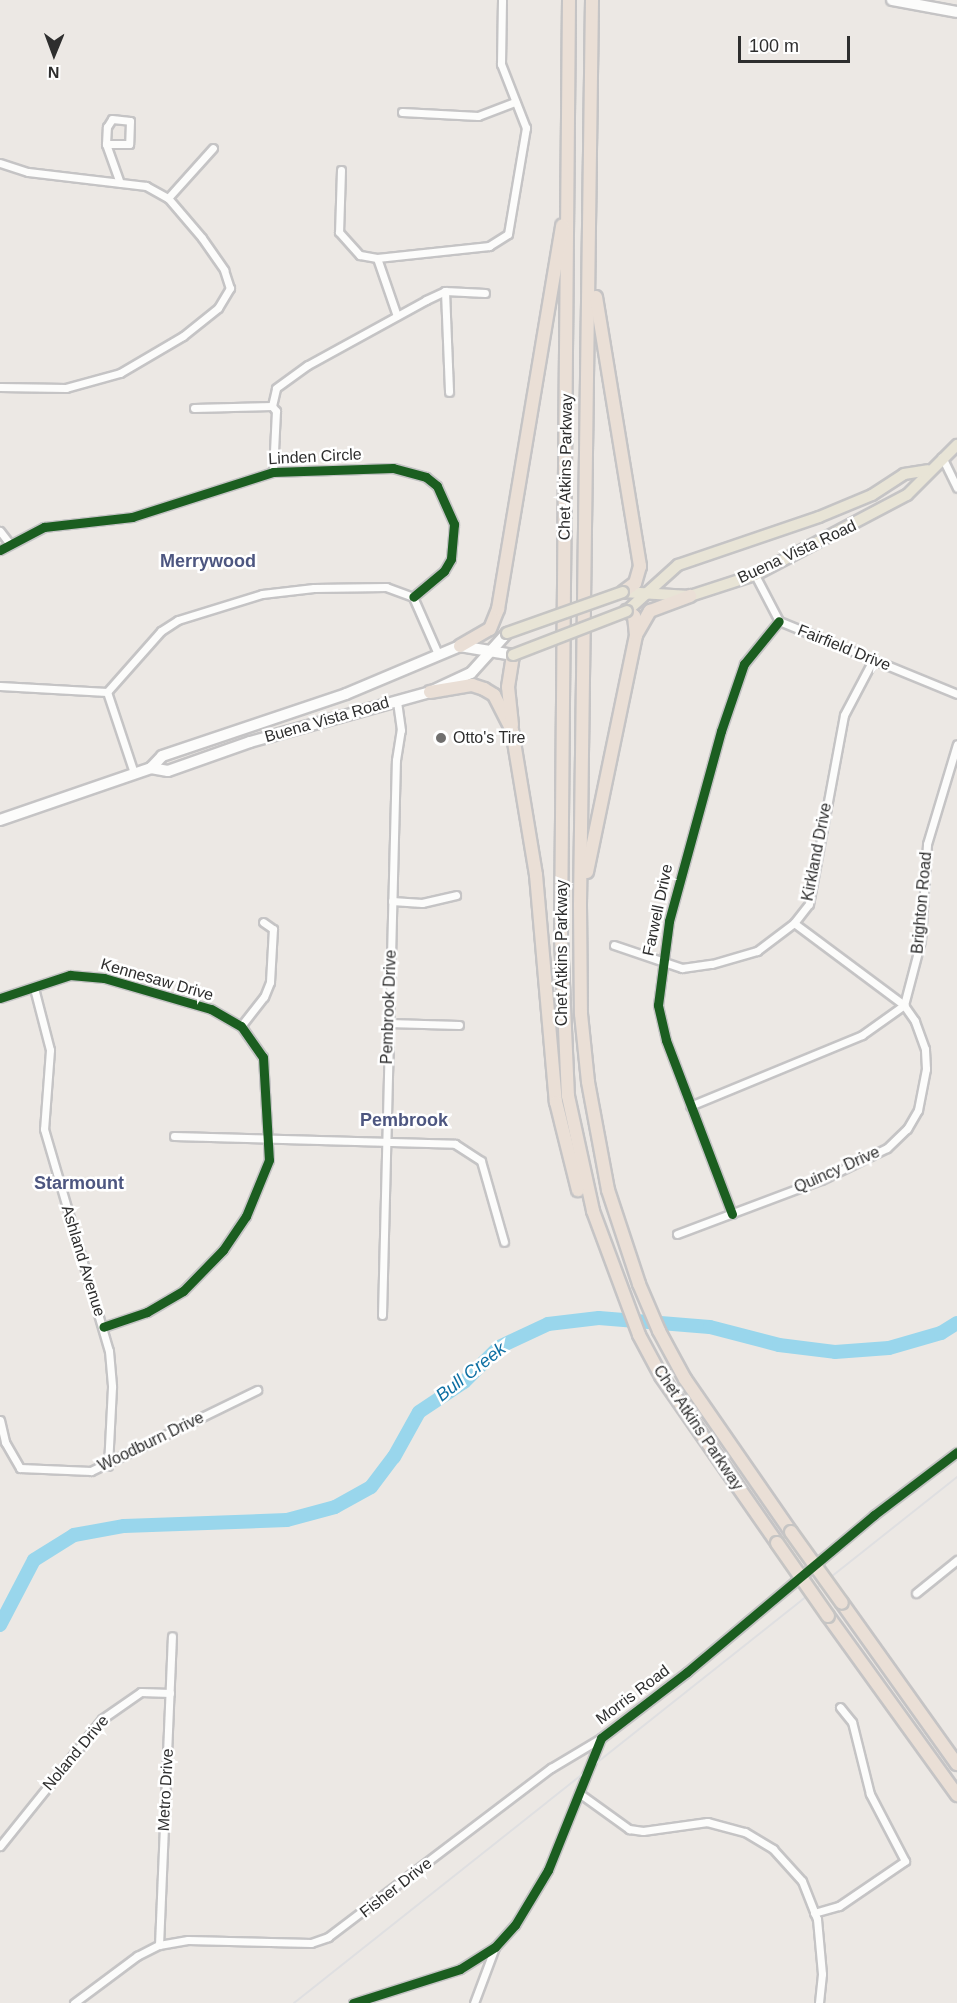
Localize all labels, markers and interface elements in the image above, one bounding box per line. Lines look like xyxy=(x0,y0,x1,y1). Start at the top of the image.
north arrow xyxy=(24,24,84,84)
scale bar xyxy=(741,24,854,62)
text: 100 m xyxy=(749,36,799,56)
text: N xyxy=(48,64,60,81)
street label: Chet Atkins Parkway xyxy=(555,393,577,541)
street label: Linden Circle xyxy=(268,445,362,469)
street label: Buena Vista Road xyxy=(735,516,859,588)
district label: Merrywood xyxy=(160,550,256,572)
street label: Fairfield Drive xyxy=(795,621,893,675)
street label: Buena Vista Road xyxy=(263,693,391,747)
place label: Otto's Tire xyxy=(453,728,526,748)
marker: Otto's Tire xyxy=(434,731,448,745)
street label: Kirkland Drive xyxy=(798,801,836,903)
street label: Brighton Road xyxy=(908,851,936,955)
street label: Farwell Drive xyxy=(639,862,677,958)
street label: Chet Atkins Parkway xyxy=(552,879,572,1027)
street label: Pembrook Drive xyxy=(377,949,401,1065)
street label: Kennesaw Drive xyxy=(98,955,216,1005)
district label: Pembrook xyxy=(360,1109,448,1131)
street label: Quincy Drive xyxy=(791,1143,883,1197)
district label: Starmount xyxy=(34,1172,124,1194)
street label: Ashland Avenue xyxy=(57,1203,109,1319)
water label: Bull Creek xyxy=(432,1338,510,1406)
street label: Chet Atkins Parkway xyxy=(649,1361,747,1495)
street label: Woodburn Drive xyxy=(95,1408,207,1476)
street label: Morris Road xyxy=(592,1661,674,1729)
street label: Noland Drive xyxy=(39,1711,113,1795)
street label: Metro Drive xyxy=(154,1748,178,1832)
street label: Fisher Drive xyxy=(356,1854,436,1922)

